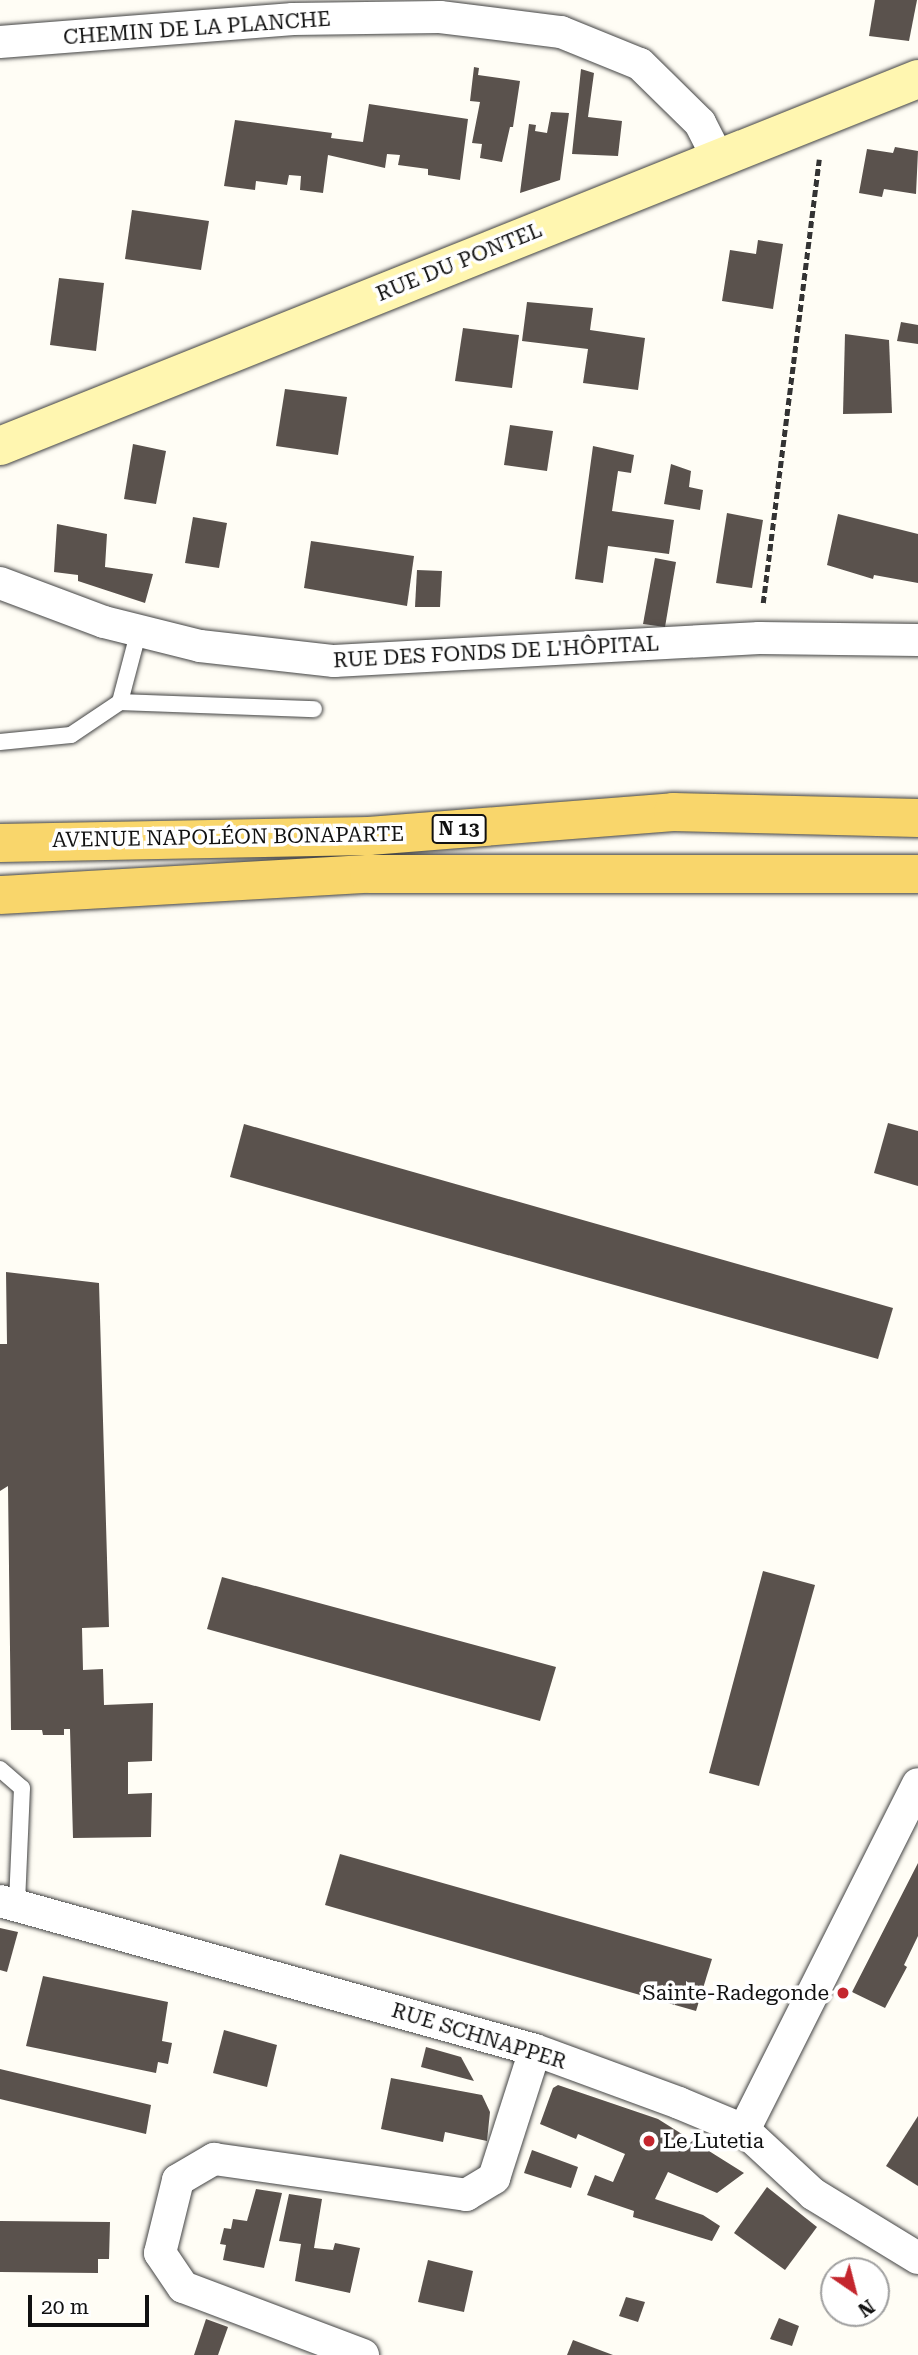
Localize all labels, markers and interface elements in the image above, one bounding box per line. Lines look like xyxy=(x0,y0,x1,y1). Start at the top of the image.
street label: CHEMIN DE LA PLANCHE xyxy=(62,6,332,50)
street label: RUE DU PONTEL xyxy=(373,217,545,307)
street label: RUE DES FONDS DE L'HÔPITAL xyxy=(332,631,660,673)
road number: N 13 xyxy=(431,814,487,844)
street label: AVENUE NAPOLÉON BONAPARTE xyxy=(52,821,404,853)
place label: Sainte-Radegonde xyxy=(642,1980,829,2006)
marker: Sainte-Radegonde xyxy=(835,1985,851,2001)
street label: RUE SCHNAPPER xyxy=(389,1997,569,2075)
place label: Le Lutetia xyxy=(663,2128,764,2154)
marker: Le Lutetia xyxy=(641,2133,657,2149)
north arrow xyxy=(820,2257,890,2327)
scale bar xyxy=(32,2282,152,2326)
text: N xyxy=(854,2294,879,2322)
text: 20 m xyxy=(41,2295,89,2319)

